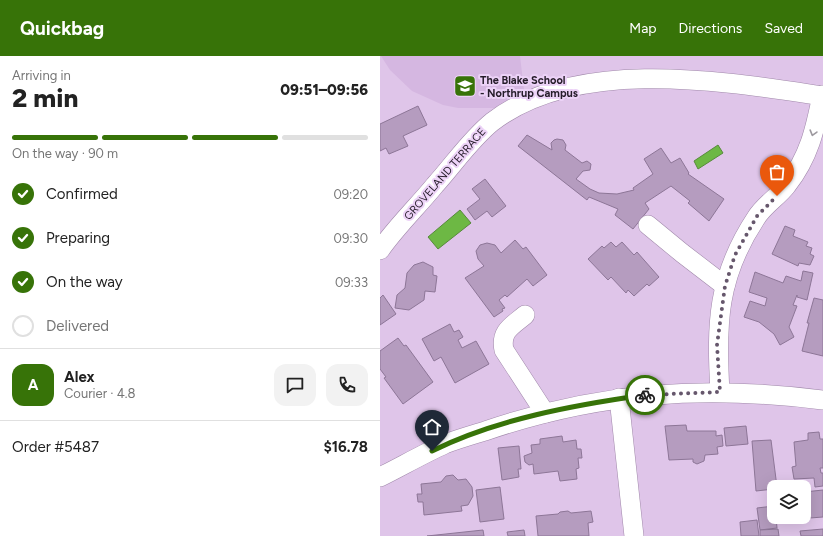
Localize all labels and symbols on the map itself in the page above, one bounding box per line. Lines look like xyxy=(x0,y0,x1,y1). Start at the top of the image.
school or university icon: The Blake School - Northrup Campus xyxy=(452,73,478,99)
place label: The Blake School - Northrup Campus xyxy=(480,74,578,100)
street label: GROVELAND TERRACE xyxy=(401,125,489,223)
one-way arrow xyxy=(809,130,818,137)
pin xyxy=(760,155,794,196)
courier xyxy=(625,375,665,415)
pin xyxy=(415,410,449,451)

